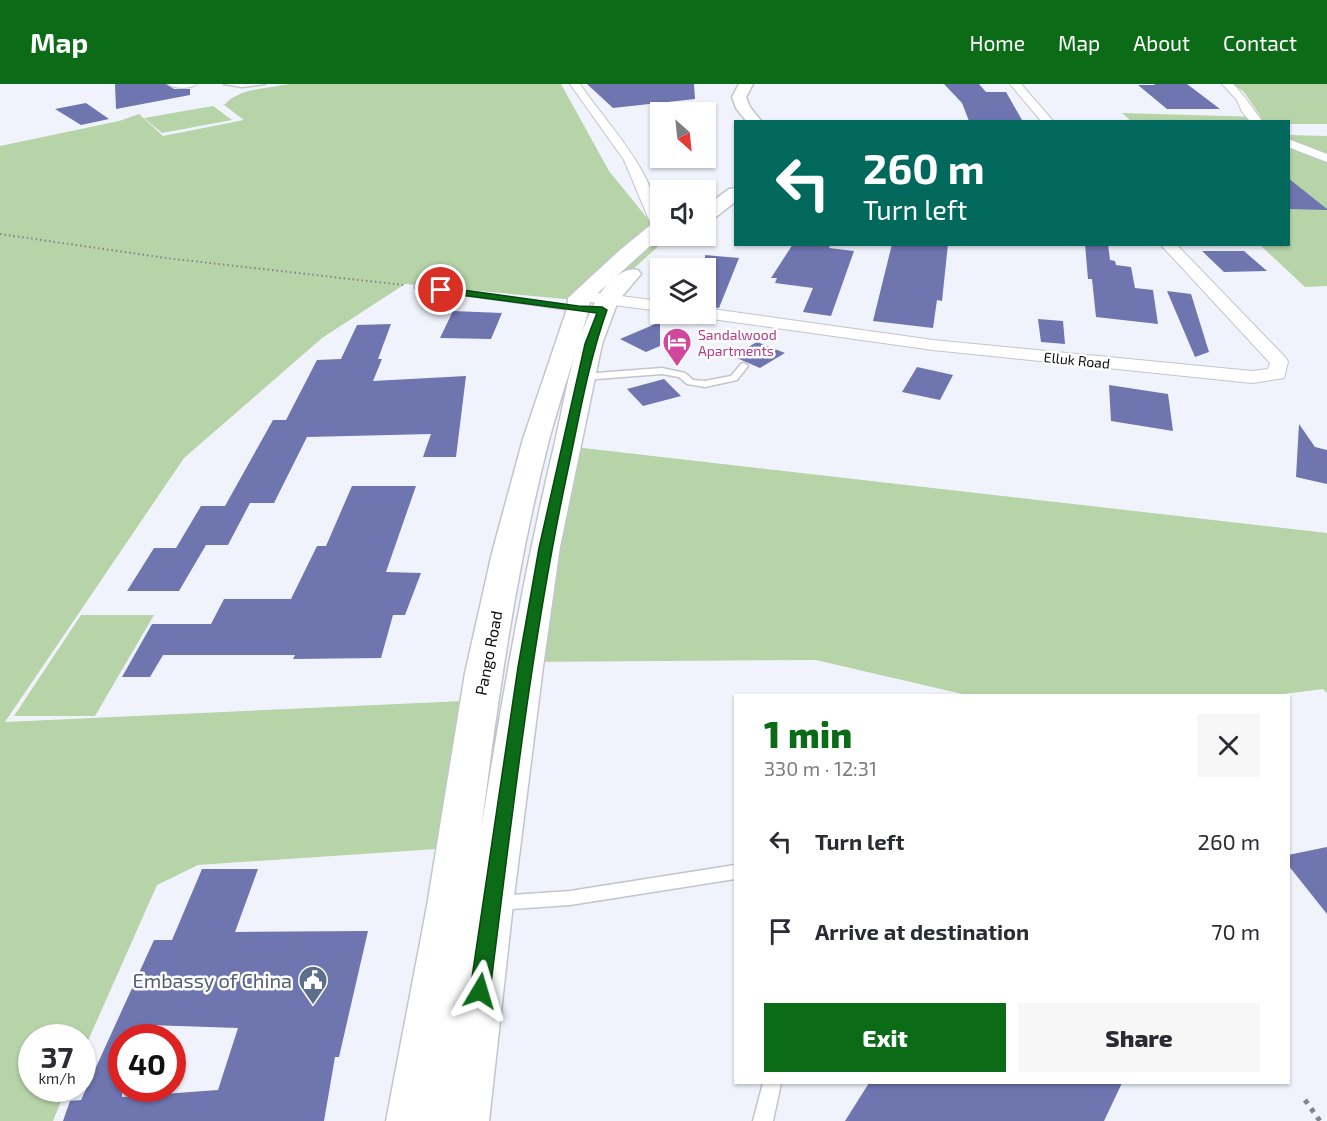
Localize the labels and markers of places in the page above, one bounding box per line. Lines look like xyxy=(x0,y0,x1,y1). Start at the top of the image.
pin xyxy=(415,264,466,315)
hotel icon: Sandalwood Apartments xyxy=(661,326,693,368)
place label: Sandalwood Apartments xyxy=(698,326,777,359)
public building icon: Embassy of China xyxy=(297,964,329,1006)
place label: Embassy of China xyxy=(132,968,292,992)

